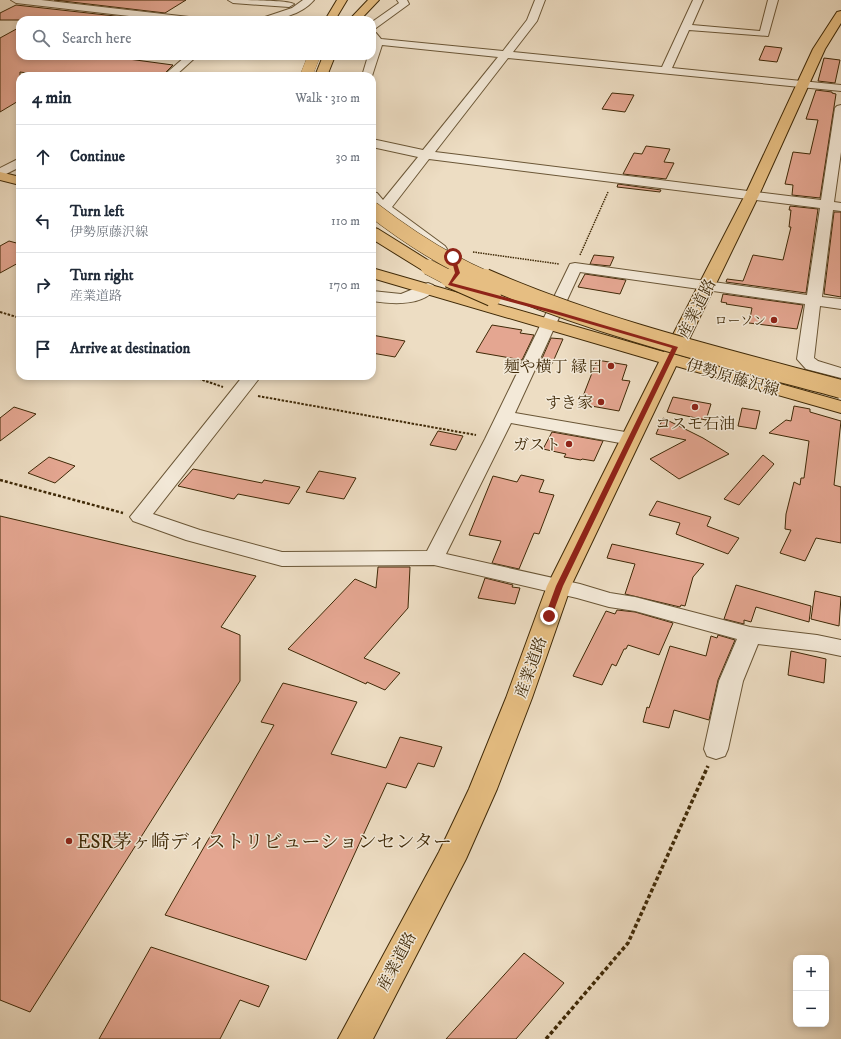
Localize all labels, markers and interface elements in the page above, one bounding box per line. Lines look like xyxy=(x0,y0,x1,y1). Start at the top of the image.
search box xyxy=(16,16,376,60)
icon: search xyxy=(30,27,52,49)
text: Search here xyxy=(62,29,131,48)
text: 4 min xyxy=(32,87,71,109)
text: Walk · 310 m xyxy=(295,90,360,106)
icon: ahead xyxy=(32,146,54,168)
text: Continue xyxy=(70,147,125,166)
text: 30 m xyxy=(336,149,360,165)
text: Turn left xyxy=(70,202,124,221)
icon: left xyxy=(32,210,54,232)
text: 110 m xyxy=(331,213,360,229)
text: 伊勢原藤沢線 xyxy=(70,224,148,240)
route start xyxy=(444,248,462,266)
text: Turn right xyxy=(70,266,133,285)
icon: right xyxy=(32,274,54,296)
street label: 産業道路 xyxy=(673,275,720,342)
text: 170 m xyxy=(329,277,360,293)
text: 産業道路 xyxy=(70,288,122,304)
place label: ローソン xyxy=(715,313,766,329)
marker: ローソン xyxy=(769,315,779,325)
icon: arrive xyxy=(32,338,54,360)
text: Arrive at destination xyxy=(70,339,190,358)
street label: 伊勢原藤沢線 xyxy=(684,355,782,401)
place label: 麺や横丁 縁日 xyxy=(504,357,603,377)
marker: 麺や横丁 縁日 xyxy=(606,361,616,371)
place label: すき家 xyxy=(545,393,593,413)
marker: すき家 xyxy=(596,397,606,407)
marker: コスモ石油 xyxy=(690,402,700,412)
place label: コスモ石油 xyxy=(655,414,735,434)
place label: ガスト xyxy=(513,435,561,455)
marker: ガスト xyxy=(564,439,574,449)
route end xyxy=(540,607,558,625)
street label: 産業道路 xyxy=(511,634,551,701)
place label: ESR茅ヶ崎ディストリビューションセンター xyxy=(77,831,452,854)
marker: ESR茅ヶ崎ディストリビューションセンター xyxy=(64,836,74,846)
street label: 産業道路 xyxy=(373,929,421,994)
map controls xyxy=(793,955,829,1027)
button: + xyxy=(793,955,829,991)
button: − xyxy=(793,991,829,1027)

